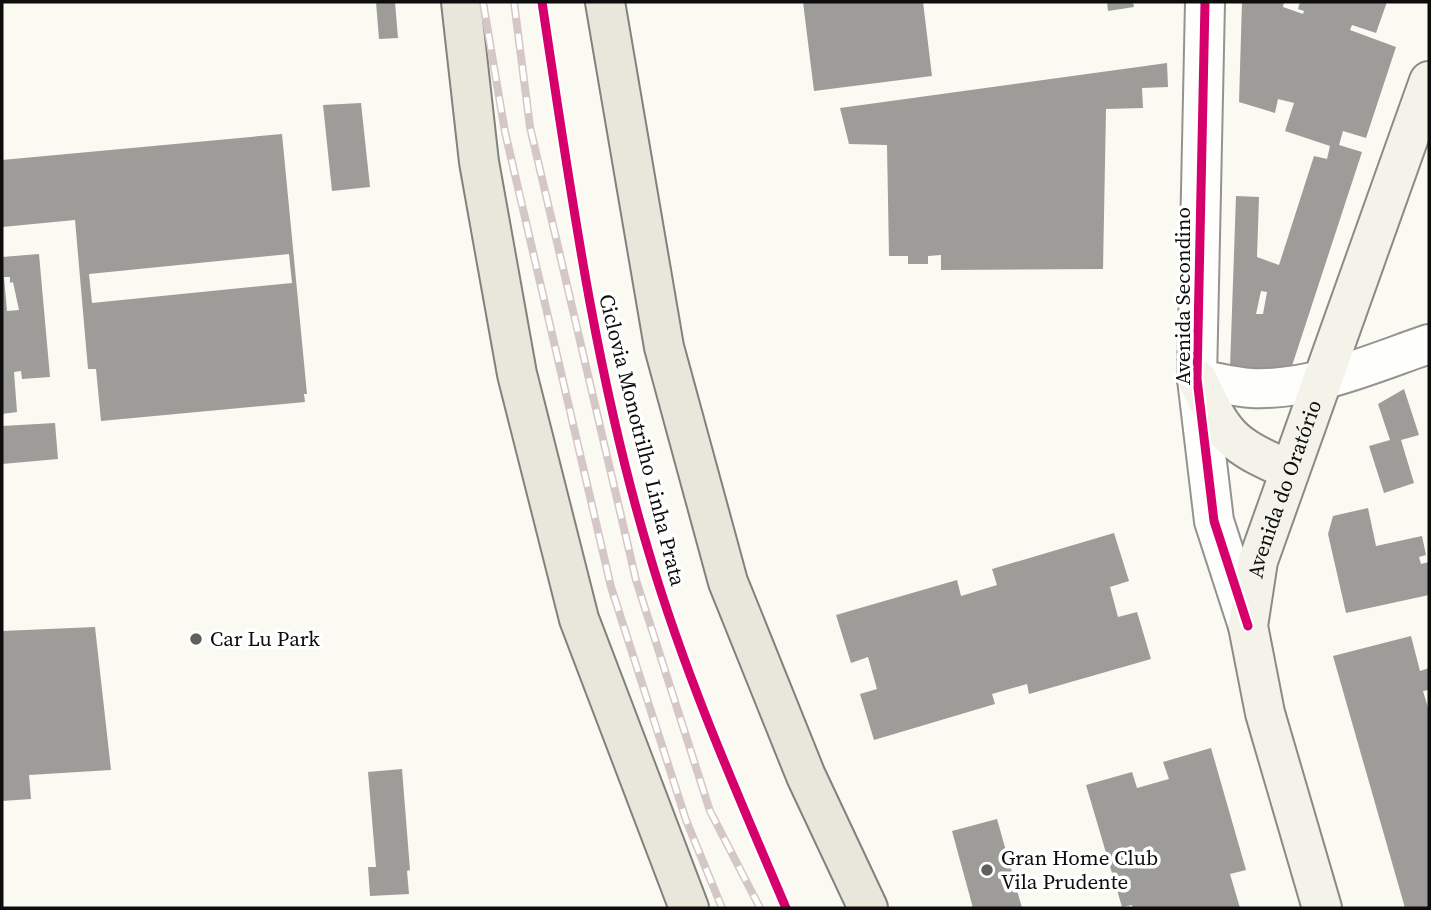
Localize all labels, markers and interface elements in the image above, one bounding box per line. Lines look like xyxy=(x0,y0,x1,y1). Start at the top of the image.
street label: Avenida Secondino xyxy=(1168,207,1197,385)
street label: Ciclovia Monotrilho Linha Prata xyxy=(592,291,693,589)
street label: Avenida do Oratório xyxy=(1241,396,1328,580)
place label: Car Lu Park xyxy=(210,624,320,653)
marker: Car Lu Park xyxy=(188,631,204,647)
place label: Gran Home Club Vila Prudente xyxy=(1001,843,1158,896)
marker: Gran Home Club Vila Prudente xyxy=(979,862,995,878)

